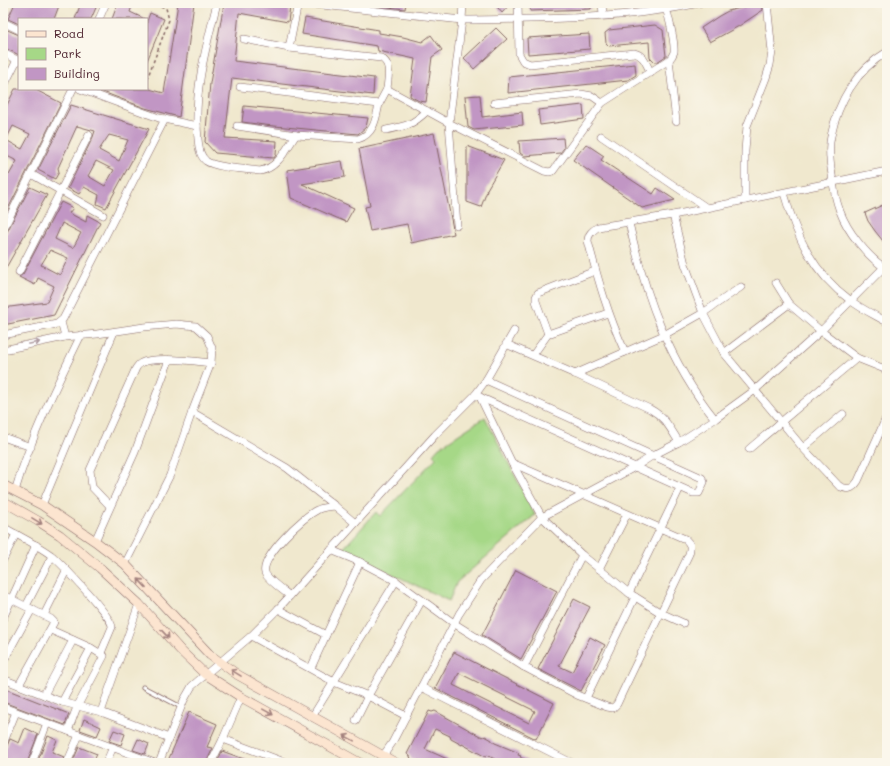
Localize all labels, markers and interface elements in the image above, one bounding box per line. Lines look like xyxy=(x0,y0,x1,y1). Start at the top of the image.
legend xyxy=(18,18,148,90)
text: Road xyxy=(54,25,84,41)
text: Park xyxy=(54,45,81,61)
text: Building xyxy=(54,65,100,81)
one-way arrow xyxy=(27,339,40,347)
one-way arrow xyxy=(31,517,43,525)
one-way arrow xyxy=(138,578,147,588)
one-way arrow xyxy=(161,629,170,639)
one-way arrow xyxy=(231,669,242,677)
one-way arrow xyxy=(262,709,274,716)
one-way arrow xyxy=(343,733,355,741)

